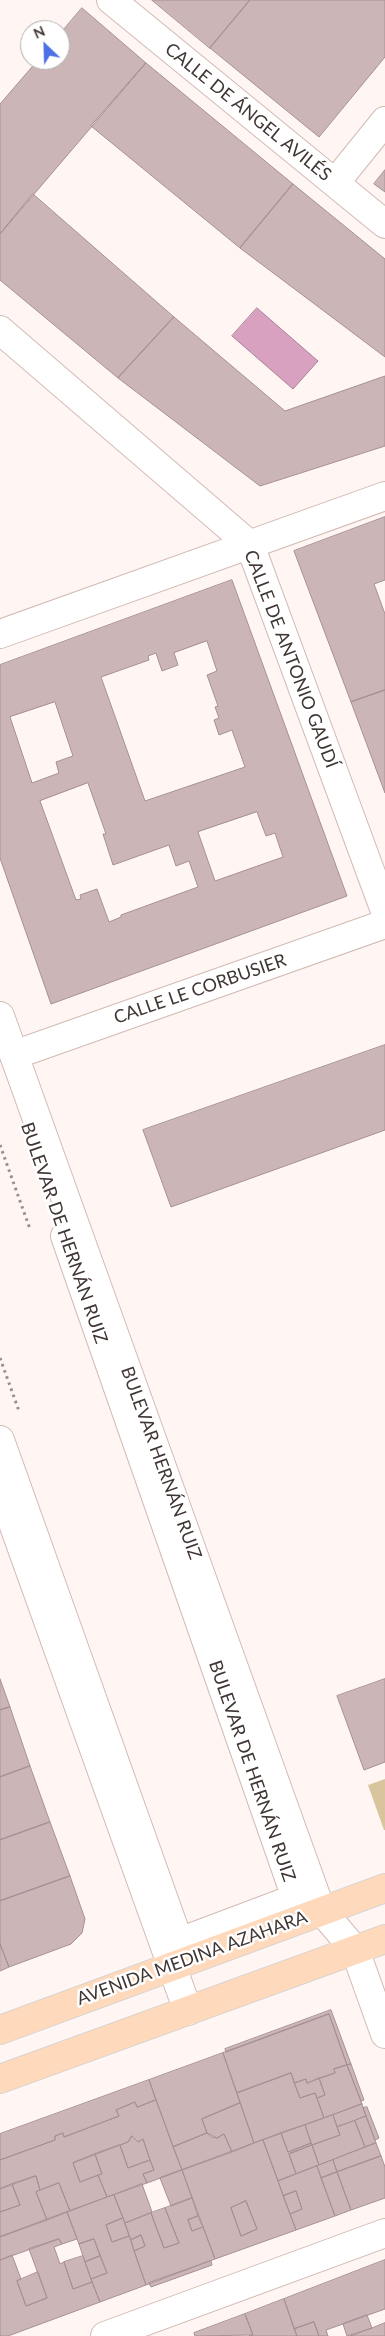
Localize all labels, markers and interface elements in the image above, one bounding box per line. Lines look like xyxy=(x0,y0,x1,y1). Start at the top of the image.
north arrow xyxy=(20,20,70,70)
text: N xyxy=(31,22,47,42)
street label: CALLE DE ÁNGEL AVILÉS xyxy=(161,38,335,186)
street label: CALLE DE ANTONIO GAUDÍ xyxy=(239,547,343,771)
street label: CALLE LE CORBUSIER xyxy=(111,949,289,1029)
street label: BULEVAR DE HERNÁN RUIZ xyxy=(16,1120,112,1346)
street label: BULEVAR HERNÁN RUIZ xyxy=(116,1364,206,1562)
street label: BULEVAR DE HERNÁN RUIZ xyxy=(204,1658,300,1884)
street label: AVENIDA MEDINA AZAHARA xyxy=(74,1906,310,2010)

